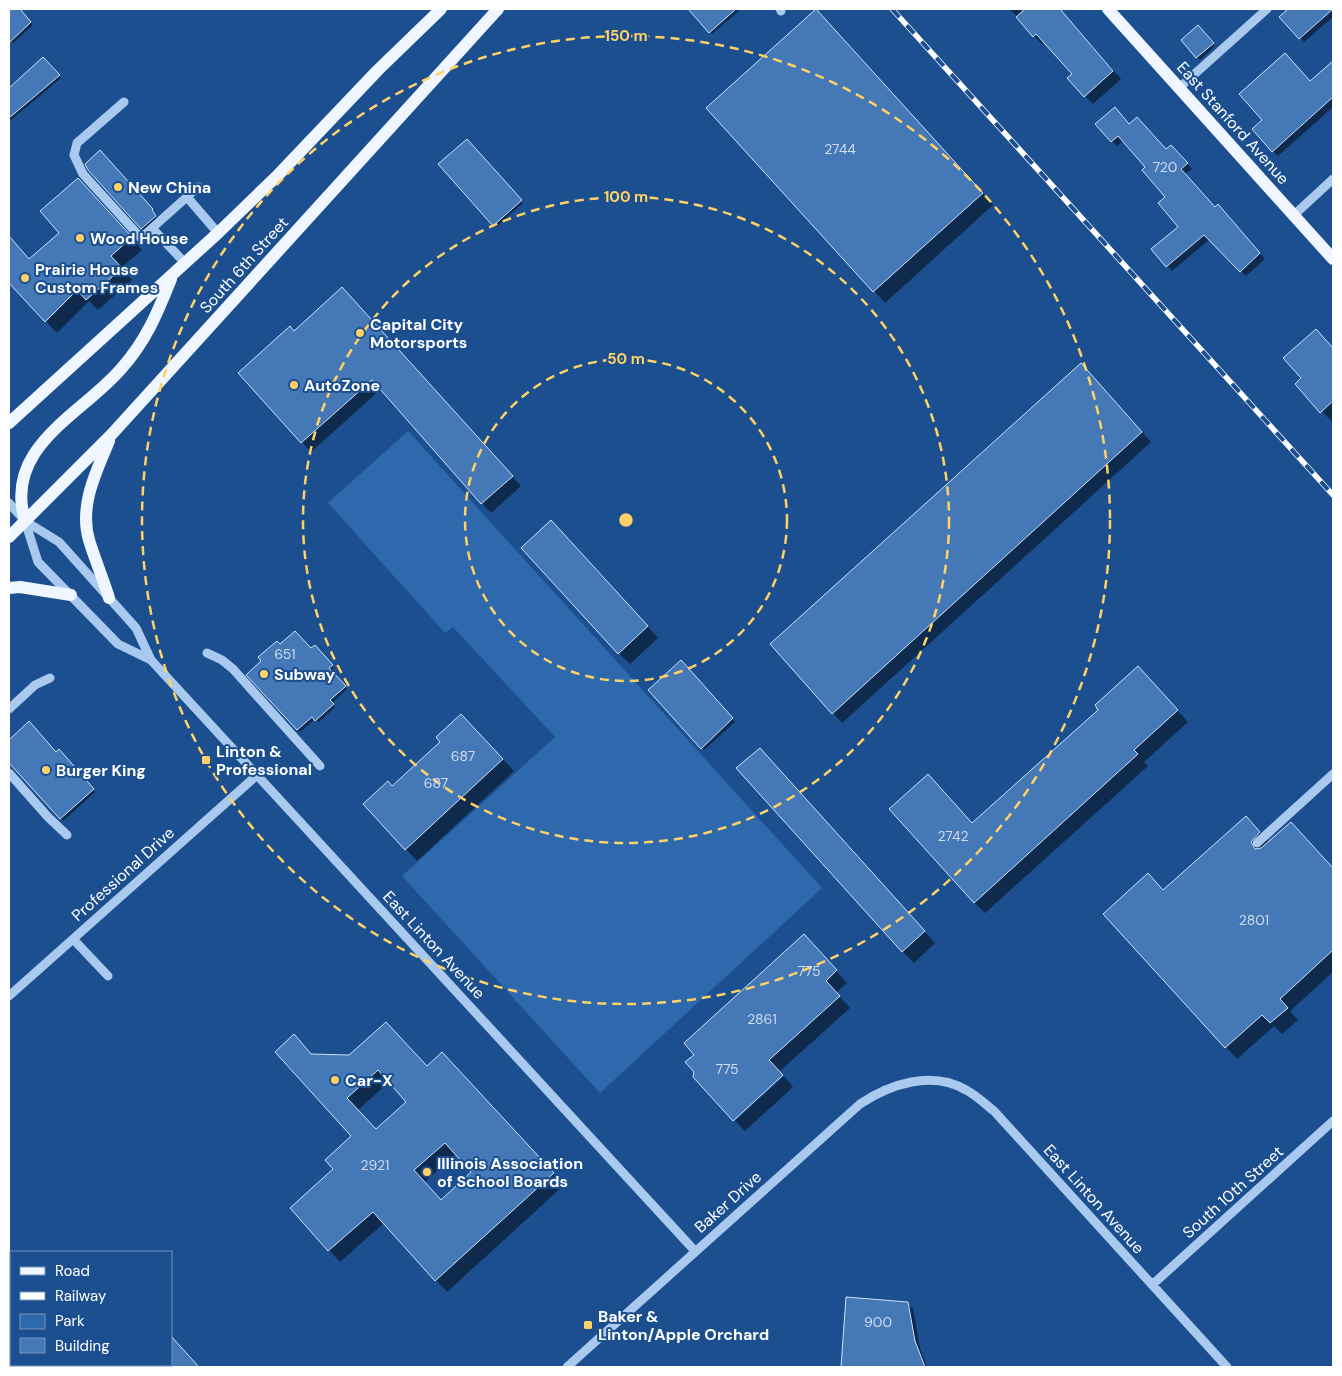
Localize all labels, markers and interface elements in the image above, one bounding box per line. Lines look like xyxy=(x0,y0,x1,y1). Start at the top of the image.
text: 150 m xyxy=(605,26,648,46)
street label: East Stanford Avenue xyxy=(1172,57,1294,189)
house number: 2744 xyxy=(824,140,856,158)
house number: 720 xyxy=(1153,158,1177,176)
place label: New China xyxy=(128,177,211,198)
marker: New China xyxy=(112,181,124,193)
text: 100 m xyxy=(604,187,648,207)
street label: South 6th Street xyxy=(195,212,293,318)
place label: Wood House xyxy=(90,228,188,249)
marker: Wood House xyxy=(74,232,86,244)
place label: Prairie House Custom Frames xyxy=(35,259,158,298)
marker: Prairie House Custom Frames xyxy=(19,272,31,284)
place label: Capital City Motorsports xyxy=(370,314,467,353)
marker: Capital City Motorsports xyxy=(354,327,366,339)
text: 50 m xyxy=(607,349,645,369)
place label: AutoZone xyxy=(304,375,380,396)
marker: AutoZone xyxy=(288,379,300,391)
centre of rings xyxy=(617,511,635,529)
house number: 651 xyxy=(274,645,296,663)
place label: Subway xyxy=(274,664,336,685)
marker: Subway xyxy=(258,668,270,680)
place label: Linton & Professional xyxy=(216,741,312,780)
house number: 687 xyxy=(451,747,475,765)
marker: Linton & Professional xyxy=(200,754,212,766)
place label: Burger King xyxy=(56,760,146,781)
marker: Burger King xyxy=(40,764,52,776)
house number: 687 xyxy=(424,774,448,792)
street label: Professional Drive xyxy=(67,822,179,926)
house number: 2742 xyxy=(937,827,969,845)
street label: East Linton Avenue xyxy=(378,886,490,1004)
house number: 2801 xyxy=(1239,911,1269,929)
house number: 775 xyxy=(797,962,821,980)
house number: 2861 xyxy=(747,1010,777,1028)
house number: 775 xyxy=(715,1060,739,1078)
place label: Car-X xyxy=(345,1070,393,1091)
marker: Car-X xyxy=(329,1074,341,1086)
street label: East Linton Avenue xyxy=(1039,1140,1149,1258)
street label: South 10th Street xyxy=(1178,1141,1288,1243)
place label: Illinois Association of School Boards xyxy=(437,1153,583,1192)
house number: 2921 xyxy=(361,1156,389,1174)
marker: Illinois Association of School Boards xyxy=(421,1166,433,1178)
street label: Baker Drive xyxy=(690,1166,766,1238)
legend xyxy=(10,1251,172,1366)
text: Road xyxy=(55,1261,90,1281)
text: Railway xyxy=(55,1286,107,1306)
place label: Baker & Linton/Apple Orchard xyxy=(598,1306,769,1345)
text: Park xyxy=(55,1311,85,1331)
house number: 900 xyxy=(864,1313,892,1331)
marker: Baker & Linton/Apple Orchard xyxy=(582,1319,594,1331)
text: Building xyxy=(55,1336,110,1356)

